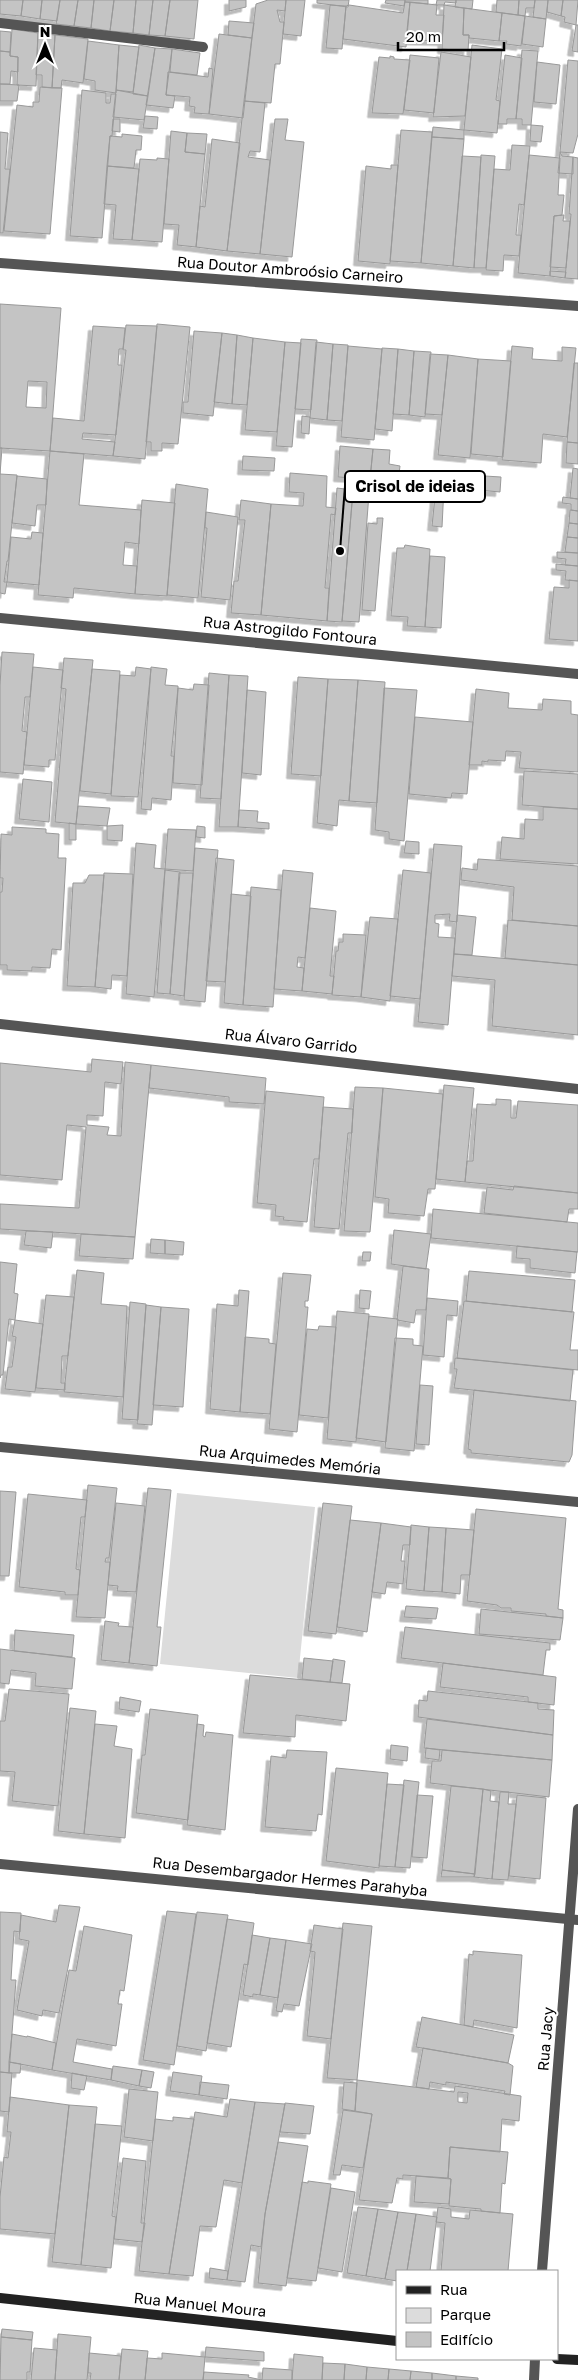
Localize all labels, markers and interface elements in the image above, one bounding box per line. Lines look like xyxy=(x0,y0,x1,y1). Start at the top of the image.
north arrow xyxy=(20,20,70,70)
scale bar xyxy=(398,20,504,52)
text: N xyxy=(40,23,50,40)
text: 20 m xyxy=(406,27,441,45)
street label: Rua Doutor Ambroósio Carneiro xyxy=(176,252,404,286)
callout: Crisol de ideias xyxy=(345,471,485,502)
text: Crisol de ideias xyxy=(355,476,475,496)
street label: Rua Astrogildo Fontoura xyxy=(202,612,378,648)
street label: Rua Álvaro Garrido xyxy=(224,1024,358,1056)
street label: Rua Arquimedes Memória xyxy=(198,1440,382,1478)
street label: Rua Desembargador Hermes Parahyba xyxy=(152,1853,428,1899)
street label: Rua Jacy xyxy=(533,2006,557,2072)
legend xyxy=(396,2270,558,2360)
text: Rua xyxy=(440,2280,467,2298)
street label: Rua Manuel Moura xyxy=(133,2288,267,2320)
text: Parque xyxy=(440,2305,491,2323)
text: Edifício xyxy=(440,2330,493,2348)

